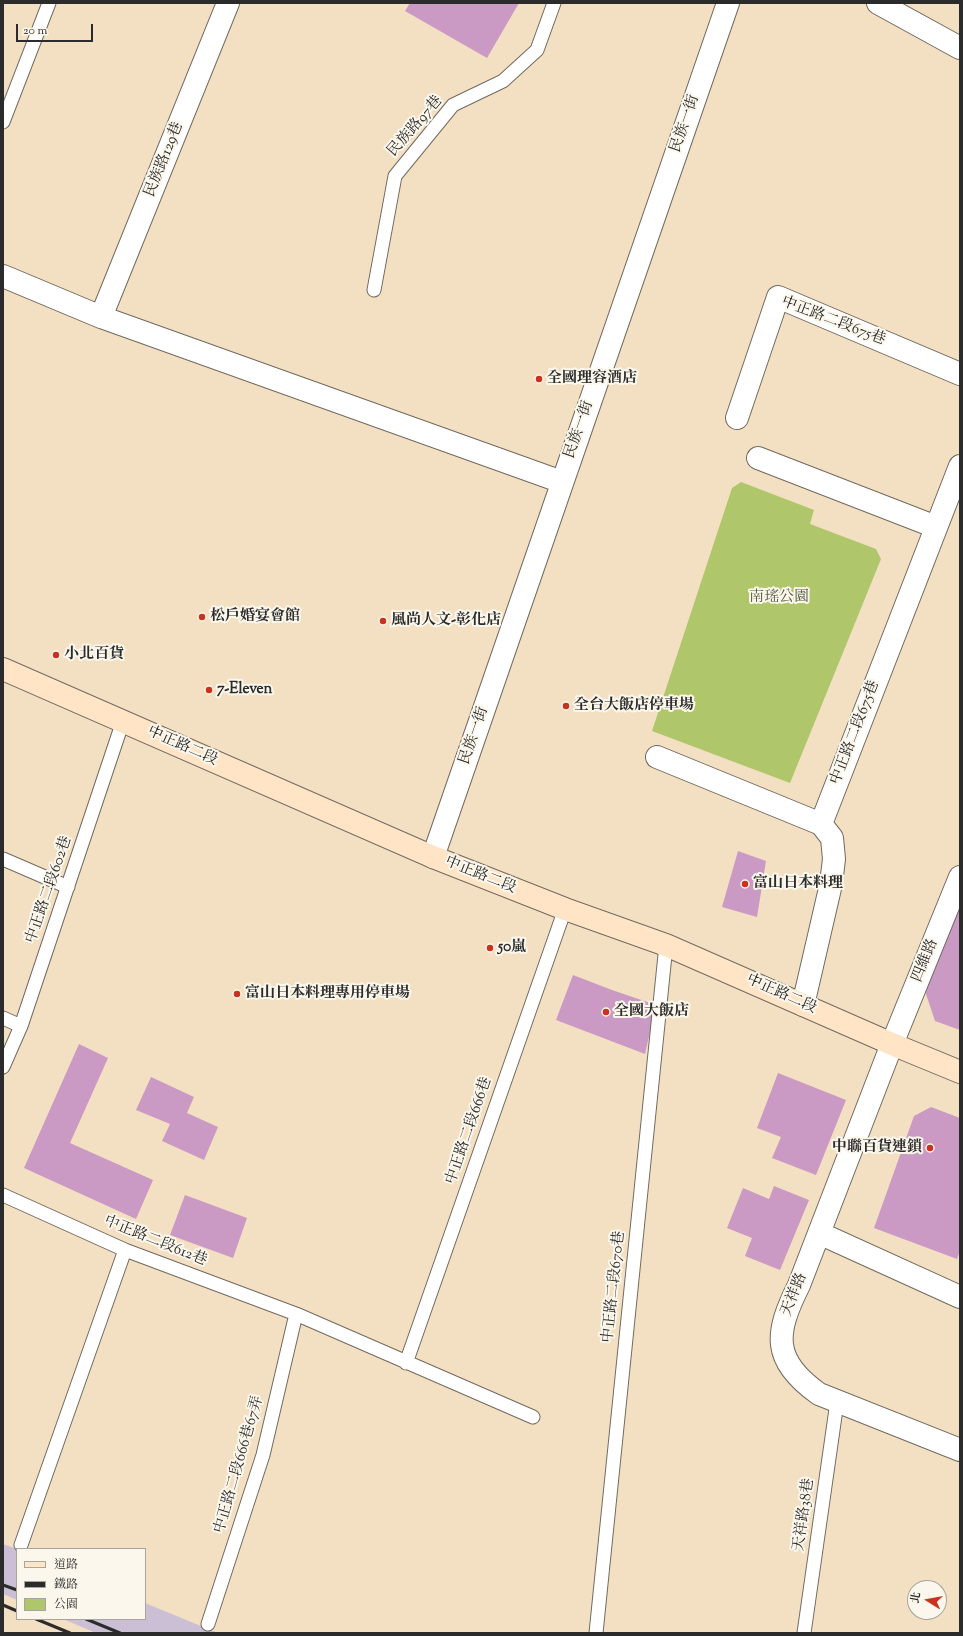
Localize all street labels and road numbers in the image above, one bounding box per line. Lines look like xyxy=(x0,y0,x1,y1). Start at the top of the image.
street label: 民族路97巷 xyxy=(385,93,447,161)
street label: 民族一街 xyxy=(668,93,704,155)
street label: 民族路129巷 xyxy=(142,120,188,200)
street label: 中正路二段675巷 xyxy=(778,294,888,350)
street label: 民族一街 xyxy=(562,399,598,461)
street label: 中正路二段675巷 xyxy=(828,678,884,788)
street label: 民族一街 xyxy=(457,705,493,767)
street label: 中正路二段 xyxy=(144,724,220,770)
street label: 中正路二段602巷 xyxy=(23,834,77,946)
street label: 中正路二段 xyxy=(442,854,518,898)
street label: 四維路 xyxy=(909,937,943,985)
street label: 中正路二段 xyxy=(743,972,819,1018)
street label: 中正路二段666巷 xyxy=(443,1075,497,1187)
street label: 中正路二段612巷 xyxy=(101,1213,209,1271)
street label: 中正路二段670巷 xyxy=(600,1230,630,1344)
street label: 天祥路 xyxy=(778,1271,812,1319)
street label: 中正路二段666巷67弄 xyxy=(212,1394,268,1536)
street label: 天祥路38巷 xyxy=(791,1477,819,1553)

